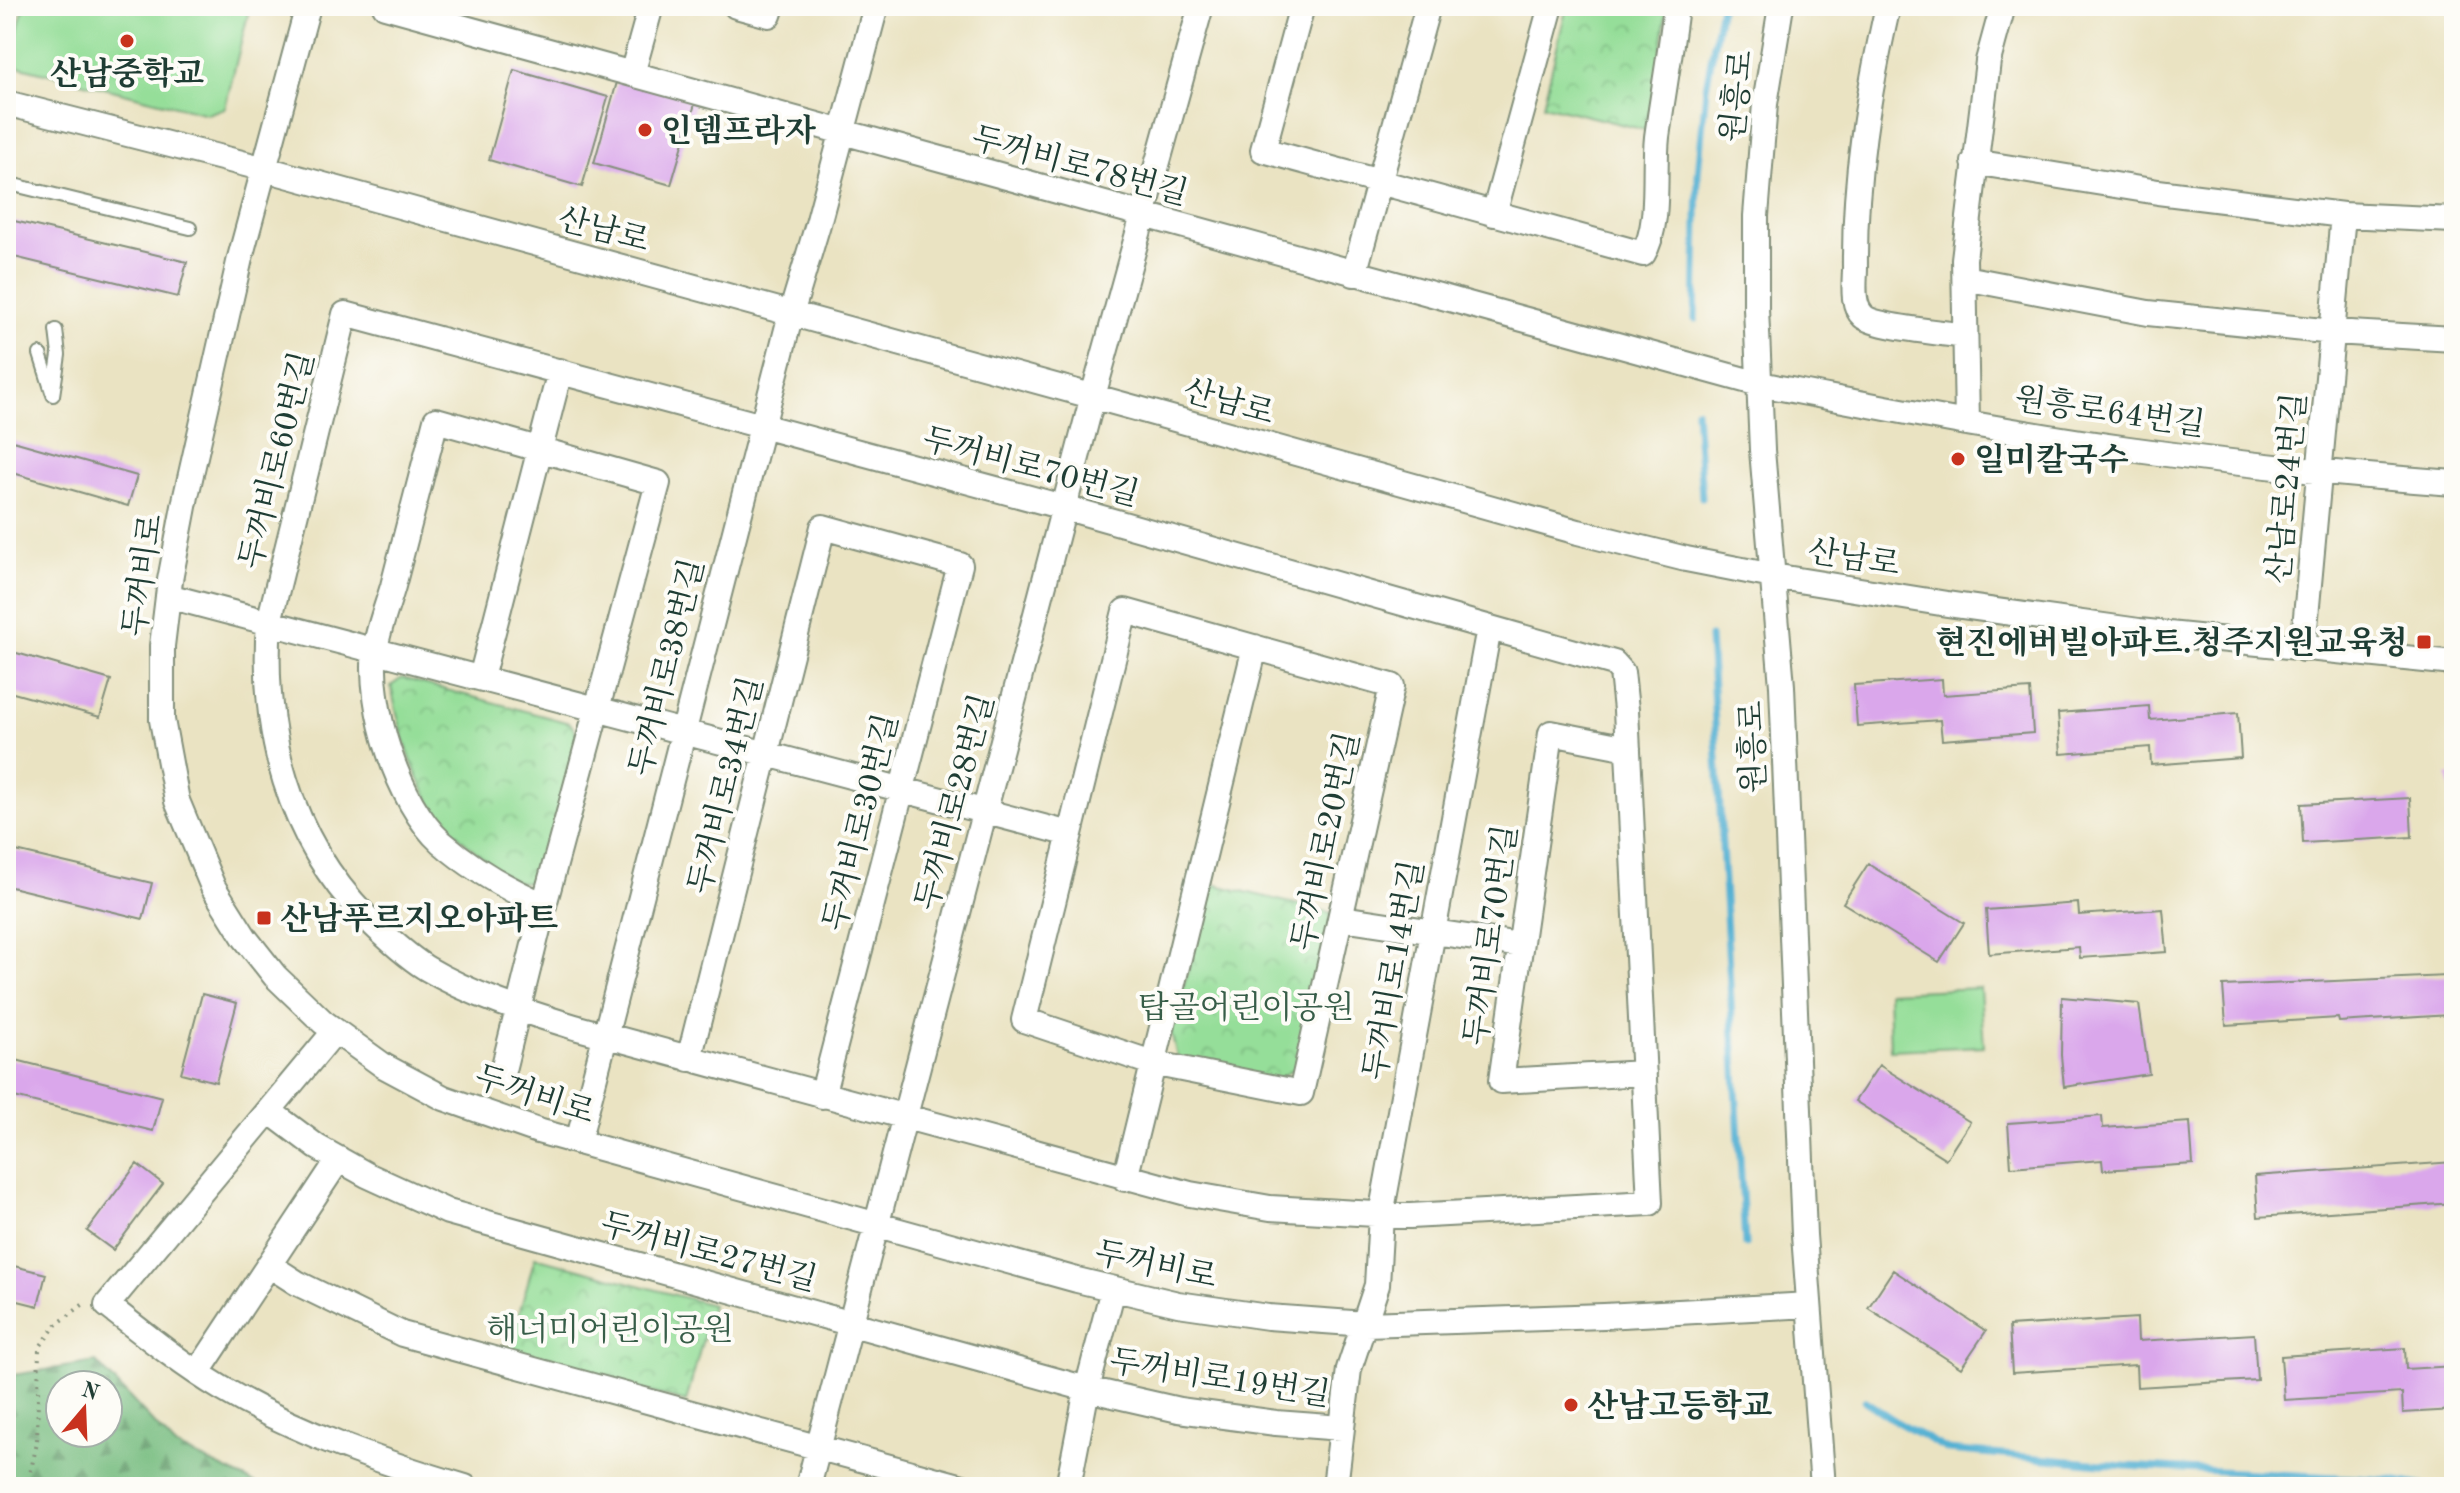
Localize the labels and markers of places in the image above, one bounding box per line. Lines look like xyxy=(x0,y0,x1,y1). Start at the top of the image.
marker: 산남중학교 xyxy=(118,32,136,50)
place label: 산남중학교 xyxy=(50,56,204,92)
place label: 인뎀프라자 xyxy=(661,113,817,149)
marker: 인뎀프라자 xyxy=(636,121,654,139)
place label: 일미칼국수 xyxy=(1974,442,2129,478)
marker: 일미칼국수 xyxy=(1949,450,1967,468)
place label: 현진에버빌아파트.청주지원교육청 xyxy=(1935,625,2408,661)
marker: 현진에버빌아파트.청주지원교육청 xyxy=(2415,633,2433,651)
place label: 산남푸르지오아파트 xyxy=(280,901,558,937)
marker: 산남푸르지오아파트 xyxy=(255,909,273,927)
place label: 산남고등학교 xyxy=(1587,1388,1773,1424)
marker: 산남고등학교 xyxy=(1562,1396,1580,1414)

